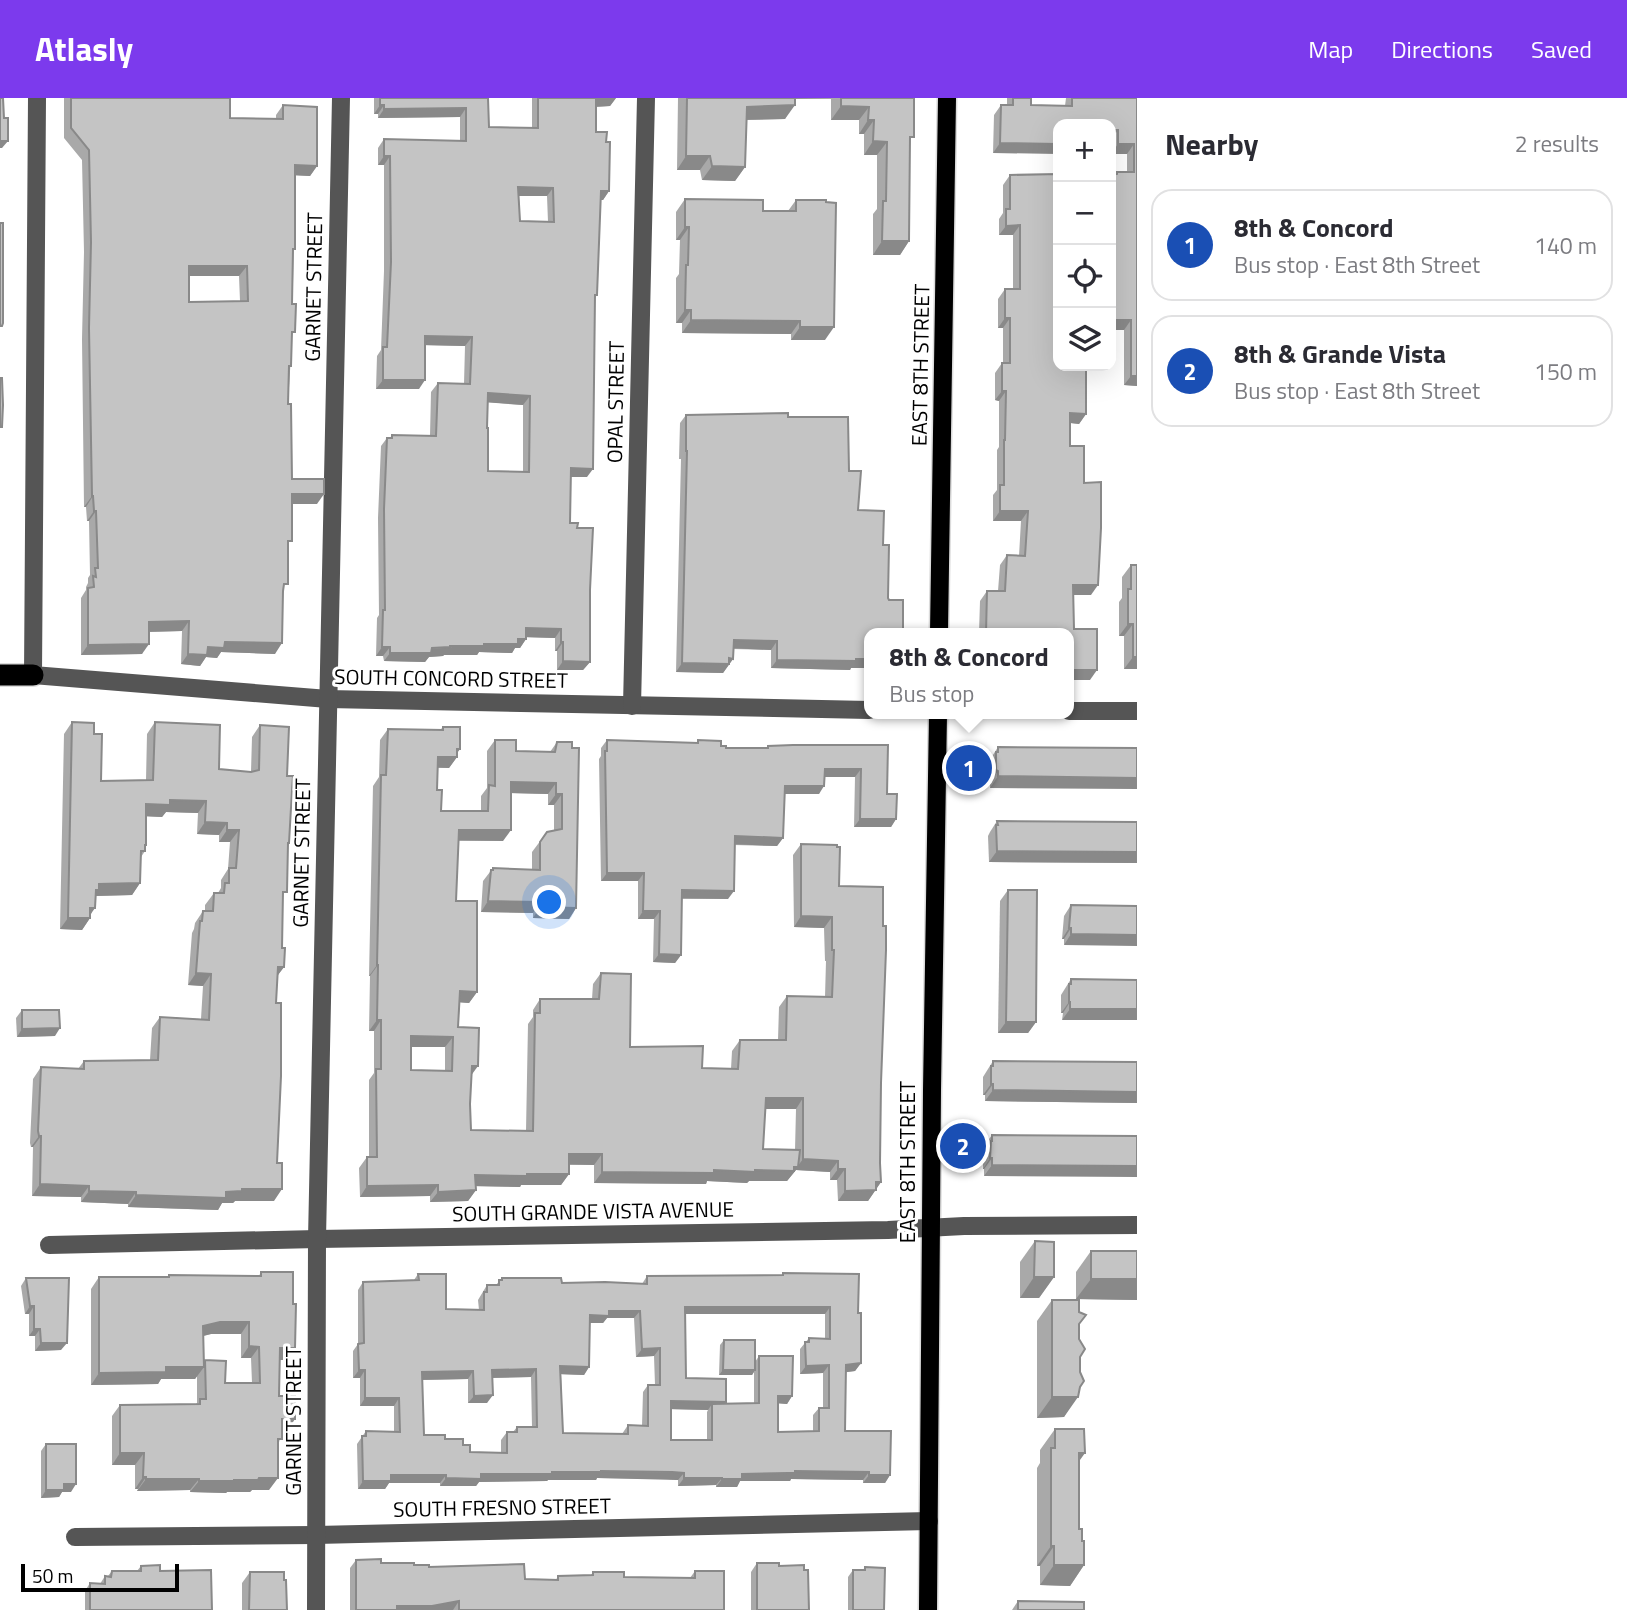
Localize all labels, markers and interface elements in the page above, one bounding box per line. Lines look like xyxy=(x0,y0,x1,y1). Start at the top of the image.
text: Atlasly xyxy=(35,24,133,74)
text: Map xyxy=(1308,31,1353,67)
text: Directions xyxy=(1391,31,1493,67)
text: Saved xyxy=(1531,31,1592,67)
map controls xyxy=(1053,119,1116,371)
button: + xyxy=(1053,119,1116,182)
text: Nearby xyxy=(1165,121,1258,167)
text: 2 results xyxy=(1515,126,1599,161)
button: − xyxy=(1053,182,1116,245)
text: 8th & Concord xyxy=(1234,208,1393,247)
street label: GARNET STREET xyxy=(296,212,330,362)
text: 1 xyxy=(1184,228,1196,263)
text: 140 m xyxy=(1534,228,1597,263)
button: locate xyxy=(1053,245,1116,308)
text: Bus stop · East 8th Street xyxy=(1234,247,1480,282)
street label: EAST 8TH STREET xyxy=(903,284,937,446)
button: layers xyxy=(1053,308,1116,371)
text: 8th & Grande Vista xyxy=(1234,334,1446,373)
street label: OPAL STREET xyxy=(598,340,632,464)
text: 2 xyxy=(1184,354,1196,389)
text: 150 m xyxy=(1534,354,1597,389)
text: Bus stop · East 8th Street xyxy=(1234,373,1480,408)
popup xyxy=(864,628,1074,719)
text: 8th & Concord xyxy=(889,637,1049,676)
street label: SOUTH CONCORD STREET xyxy=(334,660,568,696)
text: Bus stop xyxy=(889,676,974,711)
pin: 1 xyxy=(946,742,992,794)
street label: GARNET STREET xyxy=(284,778,318,928)
your location xyxy=(532,885,566,919)
street label: EAST 8TH STREET xyxy=(891,1081,923,1243)
pin: 2 xyxy=(940,1120,986,1172)
street label: SOUTH GRANDE VISTA AVENUE xyxy=(452,1193,734,1229)
street label: GARNET STREET xyxy=(277,1346,309,1496)
street label: SOUTH FRESNO STREET xyxy=(393,1489,611,1525)
scale bar xyxy=(21,1561,178,1593)
text: 50 m xyxy=(32,1561,73,1590)

